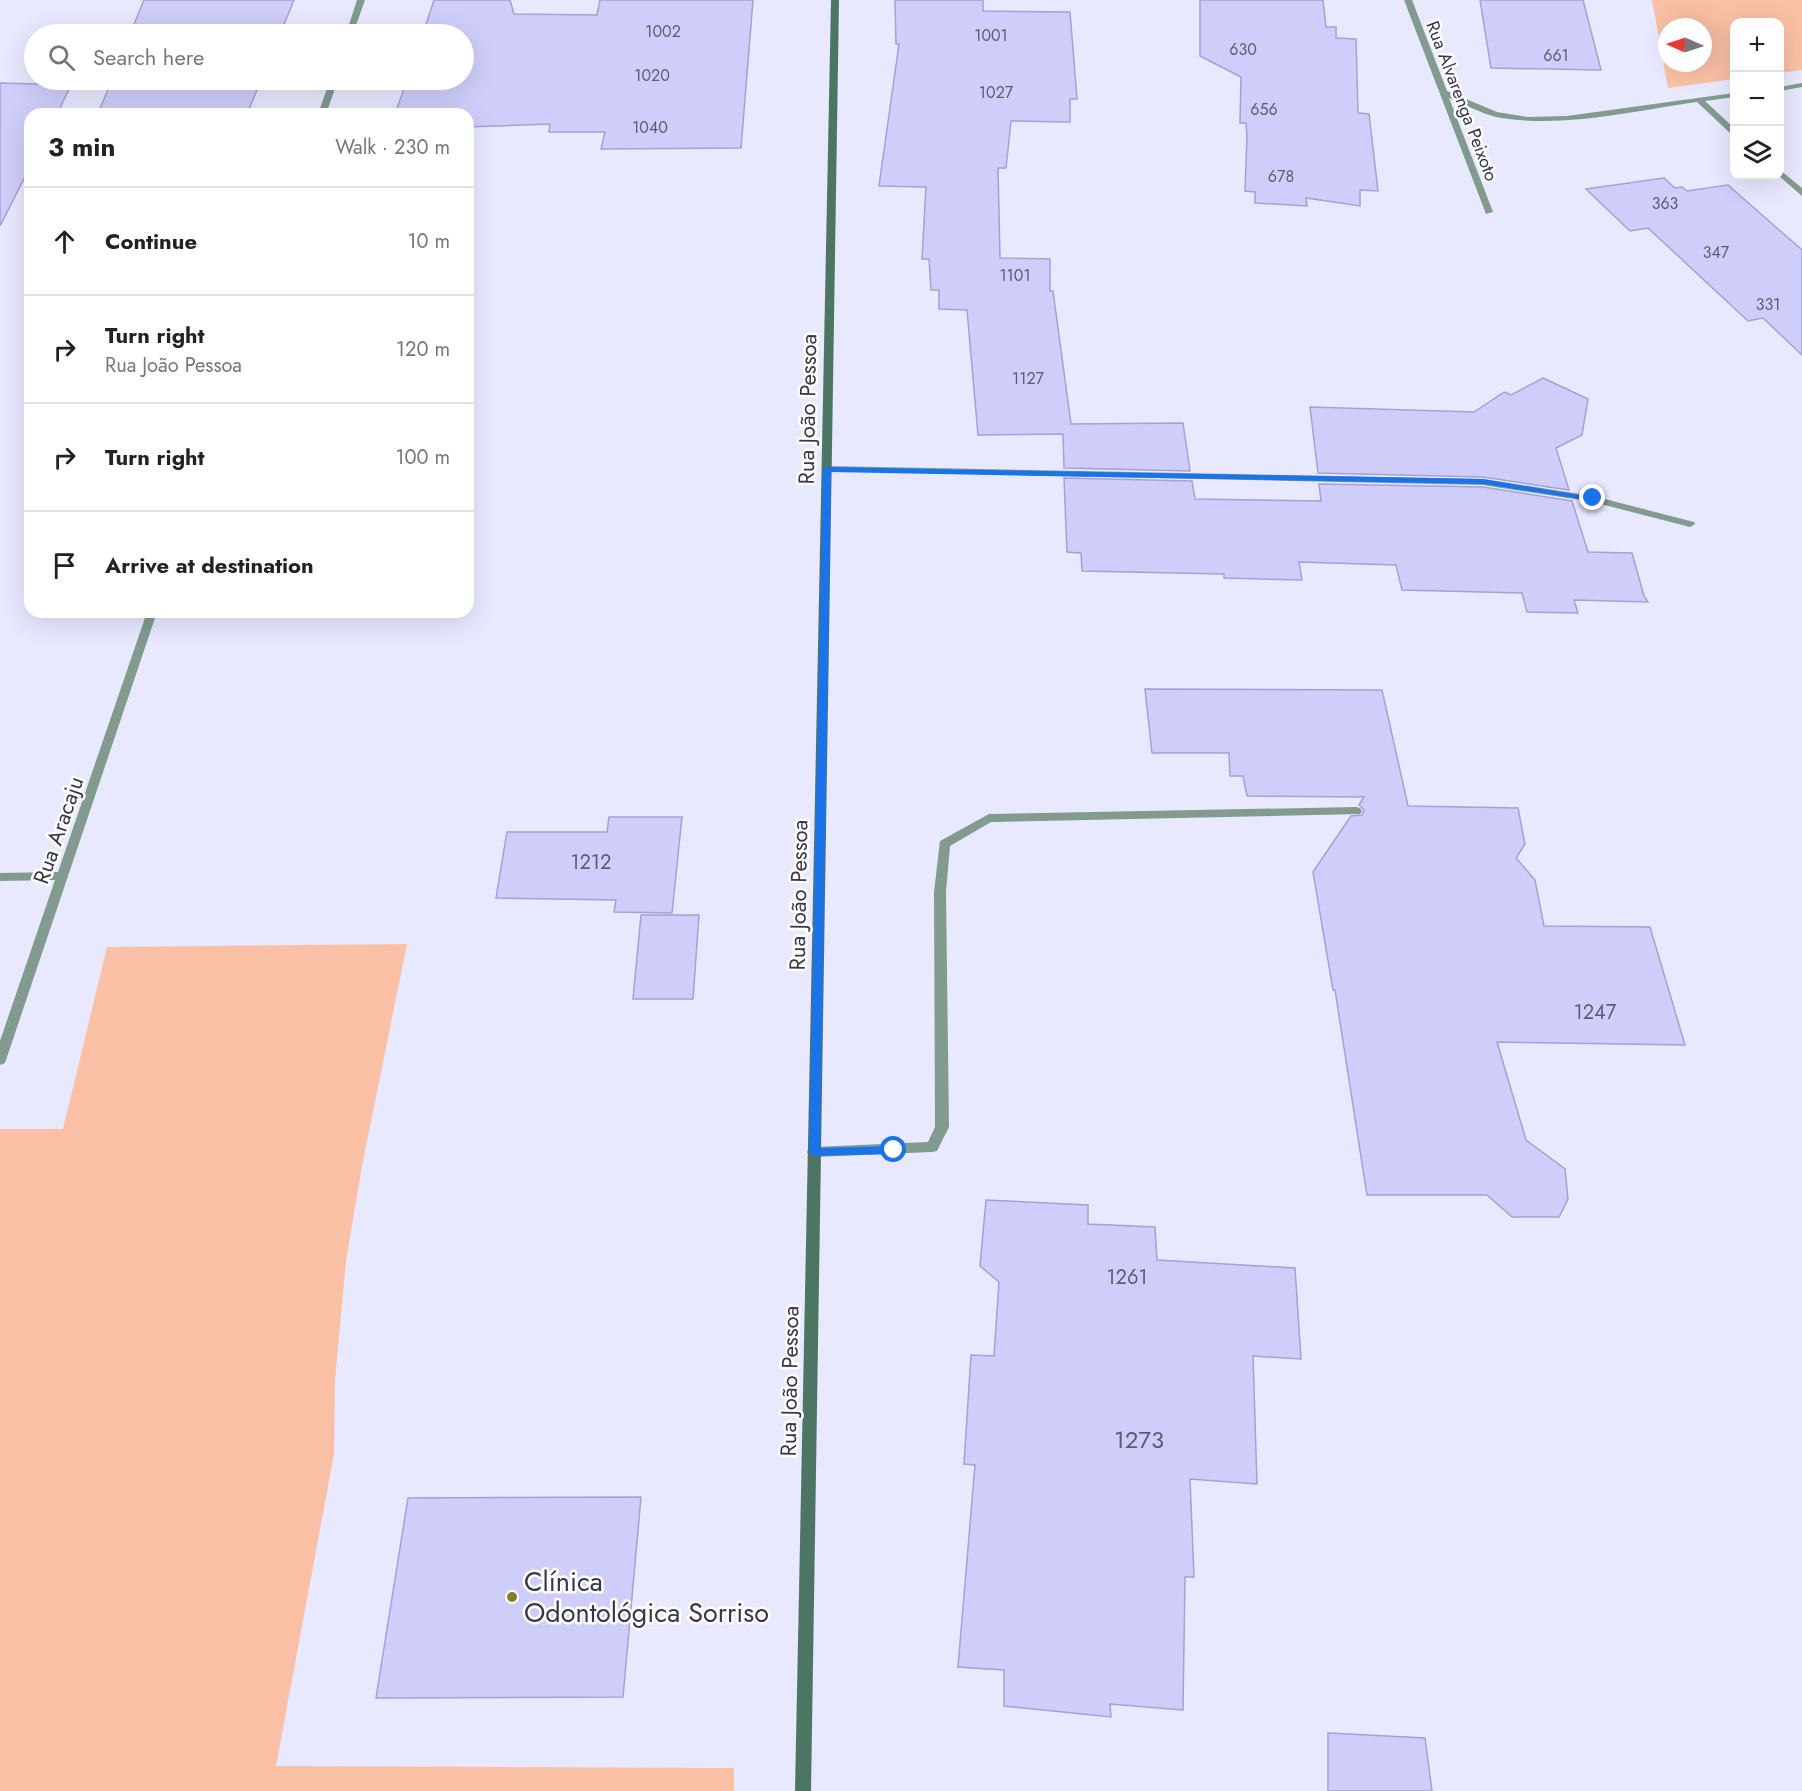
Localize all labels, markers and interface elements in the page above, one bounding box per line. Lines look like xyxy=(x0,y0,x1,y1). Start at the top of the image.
street label: Rua Alvarenga Peixoto xyxy=(1419,17,1505,185)
north arrow xyxy=(1658,18,1712,72)
map controls xyxy=(1730,18,1784,180)
button: + xyxy=(1730,18,1784,72)
house number: 1002 xyxy=(645,20,681,43)
search box xyxy=(24,24,474,90)
house number: 1001 xyxy=(974,24,1008,47)
house number: 630 xyxy=(1229,38,1257,61)
icon: search xyxy=(45,41,78,74)
text: Search here xyxy=(93,41,204,73)
house number: 661 xyxy=(1543,44,1569,67)
house number: 1020 xyxy=(634,64,670,87)
button: − xyxy=(1730,72,1784,126)
house number: 1027 xyxy=(979,81,1014,104)
house number: 656 xyxy=(1250,98,1278,121)
house number: 1040 xyxy=(632,116,668,139)
button: layers xyxy=(1730,126,1784,180)
text: 3 min xyxy=(48,128,115,166)
text: Walk · 230 m xyxy=(335,133,450,162)
house number: 678 xyxy=(1268,165,1294,188)
house number: 363 xyxy=(1652,192,1679,215)
icon: ahead xyxy=(48,225,81,258)
text: Continue xyxy=(105,225,197,257)
text: 10 m xyxy=(407,227,450,256)
house number: 347 xyxy=(1703,241,1730,264)
house number: 1101 xyxy=(999,264,1031,287)
house number: 331 xyxy=(1756,293,1780,316)
text: Turn right xyxy=(105,319,205,351)
icon: right xyxy=(48,333,81,366)
street label: Rua João Pessoa xyxy=(790,333,824,485)
text: 120 m xyxy=(396,335,450,364)
text: Rua João Pessoa xyxy=(105,351,242,380)
house number: 1127 xyxy=(1012,367,1045,390)
icon: right xyxy=(48,441,81,474)
text: Turn right xyxy=(105,441,205,473)
text: 100 m xyxy=(395,443,450,472)
route end xyxy=(1579,484,1605,510)
icon: arrive xyxy=(48,549,81,582)
text: Arrive at destination xyxy=(105,549,314,581)
street label: Rua Aracaju xyxy=(25,772,91,888)
street label: Rua João Pessoa xyxy=(781,819,815,971)
house number: 1212 xyxy=(571,848,611,877)
house number: 1247 xyxy=(1574,998,1617,1027)
route start xyxy=(880,1136,906,1162)
house number: 1261 xyxy=(1107,1263,1147,1292)
street label: Rua João Pessoa xyxy=(772,1305,806,1457)
house number: 1273 xyxy=(1114,1422,1164,1457)
place label: Clínica Odontológica Sorriso xyxy=(524,1562,769,1632)
marker: Clínica Odontológica Sorriso xyxy=(505,1590,519,1604)

